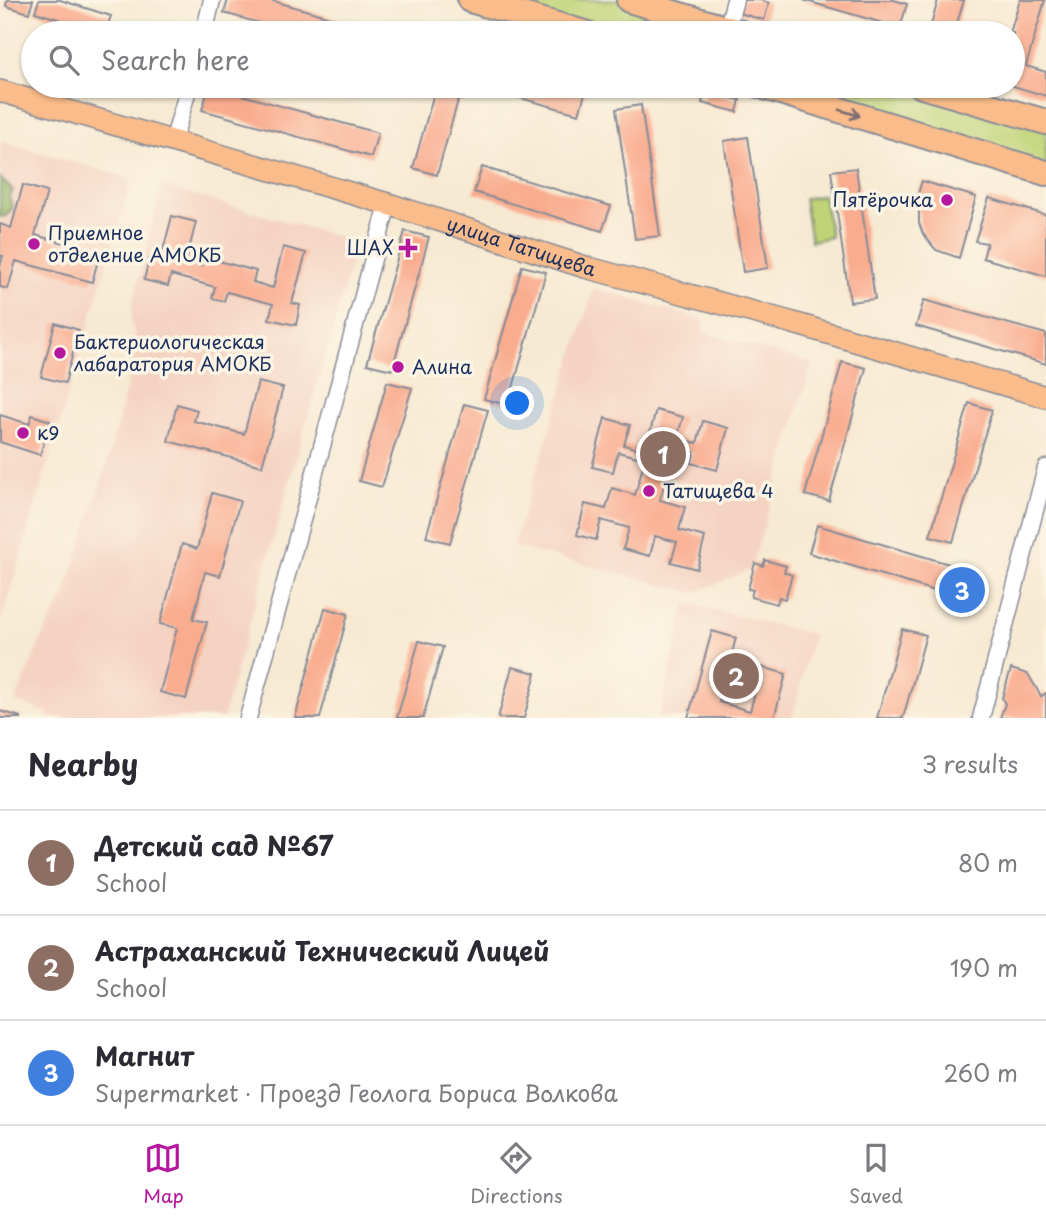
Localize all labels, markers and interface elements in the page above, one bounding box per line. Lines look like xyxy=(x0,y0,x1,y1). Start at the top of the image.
search box xyxy=(21,21,1025,98)
text: Search here xyxy=(101,40,250,79)
icon: search xyxy=(45,41,83,79)
one-way arrow xyxy=(838,108,860,120)
place label: Пятёрочка xyxy=(832,185,933,213)
marker: Пятёрочка xyxy=(939,192,955,208)
street label: улица Татищева xyxy=(443,209,599,282)
place label: Приемное отделение АМОКБ xyxy=(48,218,221,268)
place label: ШАХ xyxy=(347,233,394,261)
marker: Приемное отделение АМОКБ xyxy=(26,236,42,252)
marker: ШАХ xyxy=(400,240,416,256)
place label: Бактериологическая лабаратория АМОКБ xyxy=(73,327,272,377)
marker: Бактериологическая лабаратория АМОКБ xyxy=(52,345,68,361)
place label: Алина xyxy=(412,352,472,380)
marker: Алина xyxy=(390,359,406,375)
your location xyxy=(500,386,534,420)
place label: к9 xyxy=(37,418,59,446)
marker: к9 xyxy=(15,425,31,441)
pin: 1 xyxy=(640,428,686,480)
place label: Татищева 4 xyxy=(663,476,774,504)
marker: Татищева 4 xyxy=(641,483,657,499)
pin: 3 xyxy=(939,564,985,616)
pin: 2 xyxy=(713,650,759,702)
text: Nearby xyxy=(28,741,138,786)
text: 3 results xyxy=(922,746,1018,781)
text: Детский сад №67 xyxy=(95,826,333,865)
text: 1 xyxy=(46,845,57,880)
text: 80 m xyxy=(958,845,1018,880)
text: School xyxy=(95,865,167,900)
text: Астраханский Технический Лицей xyxy=(95,931,550,970)
text: 2 xyxy=(43,950,59,985)
text: 190 m xyxy=(950,950,1018,985)
text: School xyxy=(95,970,167,1005)
text: Магнит xyxy=(95,1036,194,1075)
text: 3 xyxy=(43,1055,59,1090)
text: 260 m xyxy=(943,1055,1018,1090)
text: Supermarket · Проезд Геолога Бориса Волкова xyxy=(95,1075,618,1110)
tab: Map xyxy=(143,1139,184,1209)
tab: Directions xyxy=(470,1139,563,1209)
tab: Saved xyxy=(849,1139,903,1209)

